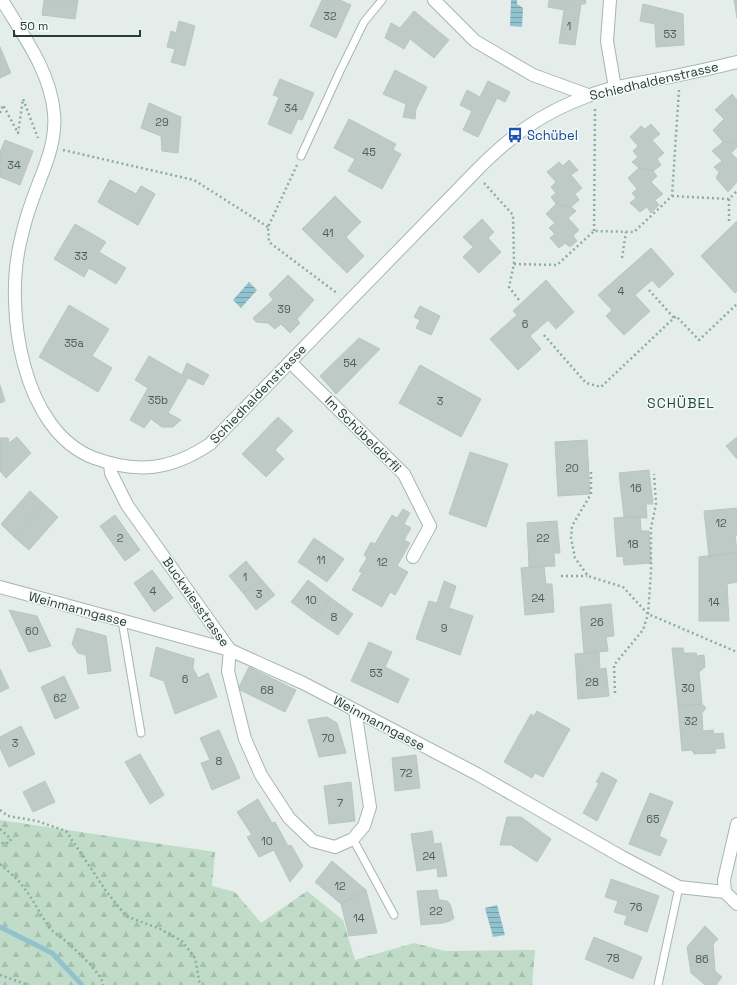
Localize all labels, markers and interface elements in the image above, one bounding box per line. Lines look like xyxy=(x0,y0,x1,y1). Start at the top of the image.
house number: 32 xyxy=(323,9,337,23)
scale bar xyxy=(14,12,140,38)
text: 50 m xyxy=(20,18,48,34)
house number: 1 xyxy=(567,19,571,33)
house number: 53 xyxy=(663,27,677,41)
street label: Schiedhaldenstrasse xyxy=(588,58,720,104)
house number: 34 xyxy=(284,101,298,115)
house number: 29 xyxy=(155,115,169,129)
bus stop icon: Schübel xyxy=(506,126,524,144)
place label: Schübel xyxy=(527,127,578,144)
house number: 45 xyxy=(362,145,376,159)
house number: 34 xyxy=(7,158,21,172)
house number: 41 xyxy=(322,226,334,240)
house number: 33 xyxy=(74,249,88,263)
house number: 4 xyxy=(618,284,625,298)
house number: 39 xyxy=(277,302,291,316)
house number: 6 xyxy=(522,317,529,331)
house number: 35a xyxy=(64,336,84,350)
street label: Schiedhaldenstrasse xyxy=(206,341,310,447)
house number: 54 xyxy=(343,356,357,370)
street label: Im Schübeldörfli xyxy=(321,392,405,476)
house number: 35b xyxy=(148,393,168,407)
house number: 3 xyxy=(437,394,444,408)
district label: SCHÜBEL xyxy=(647,394,715,412)
house number: 20 xyxy=(565,461,579,475)
house number: 16 xyxy=(630,481,642,495)
house number: 12 xyxy=(715,516,727,530)
house number: 2 xyxy=(117,531,124,545)
house number: 22 xyxy=(536,531,550,545)
house number: 18 xyxy=(627,537,639,551)
house number: 11 xyxy=(316,553,326,567)
street label: Buckwiesstrasse xyxy=(159,554,233,650)
house number: 12 xyxy=(376,555,388,569)
house number: 1 xyxy=(243,570,247,584)
house number: 4 xyxy=(150,584,157,598)
house number: 3 xyxy=(256,587,263,601)
street label: Weinmanngasse xyxy=(27,588,129,630)
house number: 24 xyxy=(531,591,545,605)
house number: 10 xyxy=(305,593,317,607)
house number: 14 xyxy=(708,595,720,609)
house number: 8 xyxy=(331,610,338,624)
house number: 26 xyxy=(590,615,604,629)
house number: 9 xyxy=(441,621,448,635)
house number: 60 xyxy=(25,624,39,638)
house number: 53 xyxy=(369,666,383,680)
house number: 6 xyxy=(182,672,189,686)
house number: 28 xyxy=(585,675,599,689)
house number: 30 xyxy=(681,681,695,695)
house number: 68 xyxy=(260,683,274,697)
house number: 62 xyxy=(53,691,67,705)
street label: Weinmanngasse xyxy=(330,692,428,754)
house number: 32 xyxy=(684,714,698,728)
house number: 70 xyxy=(321,731,335,745)
house number: 3 xyxy=(12,736,19,750)
house number: 8 xyxy=(216,754,223,768)
house number: 72 xyxy=(400,766,413,780)
house number: 7 xyxy=(337,796,343,810)
house number: 65 xyxy=(646,812,660,826)
house number: 10 xyxy=(261,834,273,848)
house number: 24 xyxy=(422,849,436,863)
house number: 12 xyxy=(334,879,346,893)
house number: 76 xyxy=(630,900,643,914)
house number: 22 xyxy=(429,904,443,918)
house number: 14 xyxy=(353,911,365,925)
house number: 78 xyxy=(606,951,620,965)
house number: 86 xyxy=(695,952,709,966)

